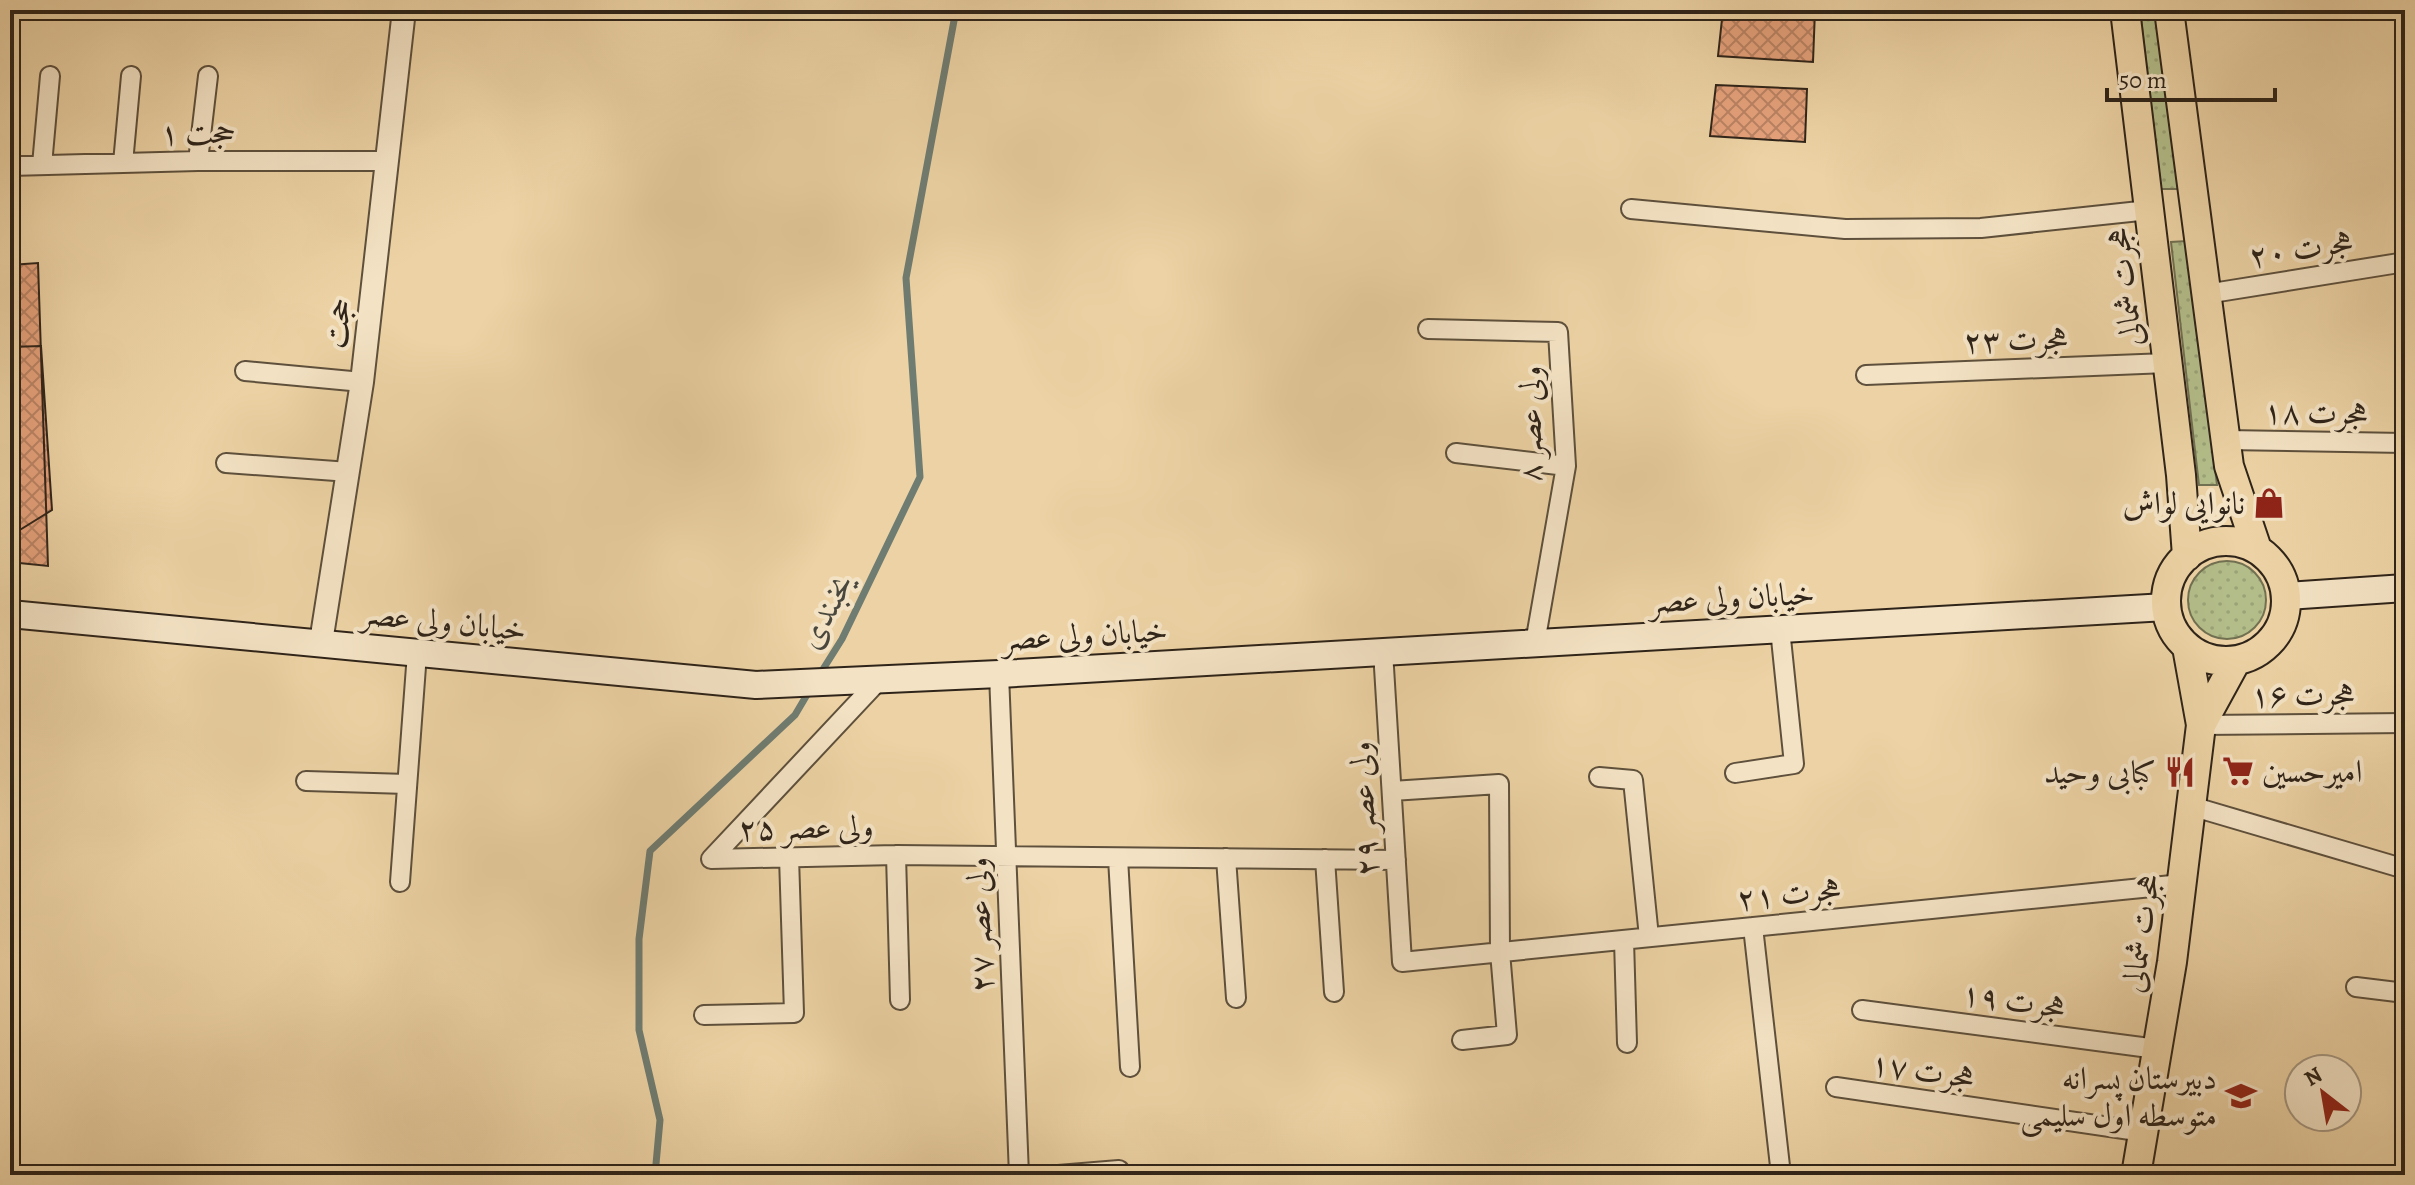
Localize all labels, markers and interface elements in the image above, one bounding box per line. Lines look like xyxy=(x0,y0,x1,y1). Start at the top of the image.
scale bar xyxy=(2107,52,2275,102)
text: 50 m xyxy=(2119,64,2167,96)
street label: حجت ۱ xyxy=(160,109,236,155)
street label: هجرت ۲۰ xyxy=(2246,218,2356,278)
street label: هجرت شمالی xyxy=(2095,225,2153,349)
street label: حجت xyxy=(312,295,362,351)
street label: هجرت ۲۳ xyxy=(1963,315,2069,363)
street label: ولی عصر ۸ xyxy=(1508,366,1552,482)
street label: هجرت ۱۸ xyxy=(2263,389,2369,435)
place label: نانوایی لواش xyxy=(2122,481,2245,525)
shop icon: نانوایی لواش xyxy=(2252,486,2286,520)
water label: یخبندی xyxy=(786,563,866,657)
street label: خیابان ولی عصر xyxy=(1645,571,1816,623)
street label: خیابان ولی عصر xyxy=(356,590,529,652)
street label: خیابان ولی عصر xyxy=(998,608,1169,660)
street label: هجرت ۱۶ xyxy=(2250,671,2356,717)
street label: ولی عصر ۲۹ xyxy=(1337,740,1389,878)
place label: امیرحسین xyxy=(2262,749,2362,793)
place label: کبابی وحید xyxy=(2044,750,2156,795)
supermarket icon: امیرحسین xyxy=(2221,754,2255,788)
restaurant icon: کبابی وحید xyxy=(2163,755,2197,789)
street label: ولی عصر ۲۵ xyxy=(738,804,874,850)
street label: ولی عصر ۲۷ xyxy=(955,857,1003,993)
street label: هجرت ۲۱ xyxy=(1734,866,1844,920)
street label: هجرت شمالی xyxy=(2110,870,2170,996)
street label: هجرت ۱۹ xyxy=(1959,971,2069,1029)
street label: هجرت ۱۷ xyxy=(1868,1041,1978,1099)
north arrow xyxy=(2283,1053,2363,1133)
place label: دبیرستان پسرانه متوسطه اول سلیمی xyxy=(2020,1056,2217,1137)
text: N xyxy=(2299,1060,2328,1094)
school or university icon: دبیرستان پسرانه متوسطه اول سلیمی xyxy=(2224,1079,2258,1113)

